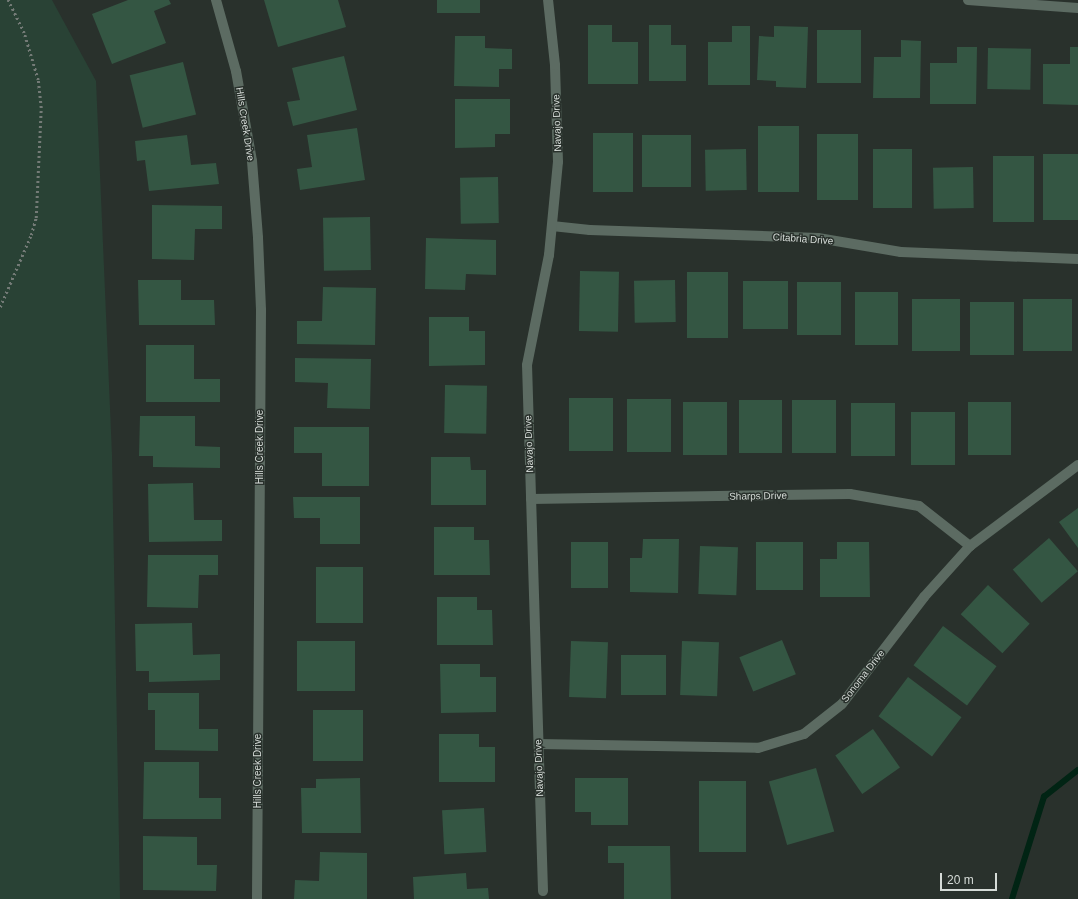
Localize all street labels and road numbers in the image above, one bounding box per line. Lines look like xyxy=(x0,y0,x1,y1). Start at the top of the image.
street label: Hills Creek Drive xyxy=(233,86,257,162)
street label: Navajo Drive xyxy=(550,94,564,152)
street label: Citabria Drive xyxy=(772,231,834,247)
street label: Hills Creek Drive xyxy=(254,410,266,484)
street label: Navajo Drive xyxy=(522,415,536,473)
street label: Sharps Drive xyxy=(729,489,787,503)
street label: Sonoma Drive xyxy=(839,647,887,705)
street label: Hills Creek Drive xyxy=(252,734,264,808)
street label: Navajo Drive xyxy=(532,739,546,797)

